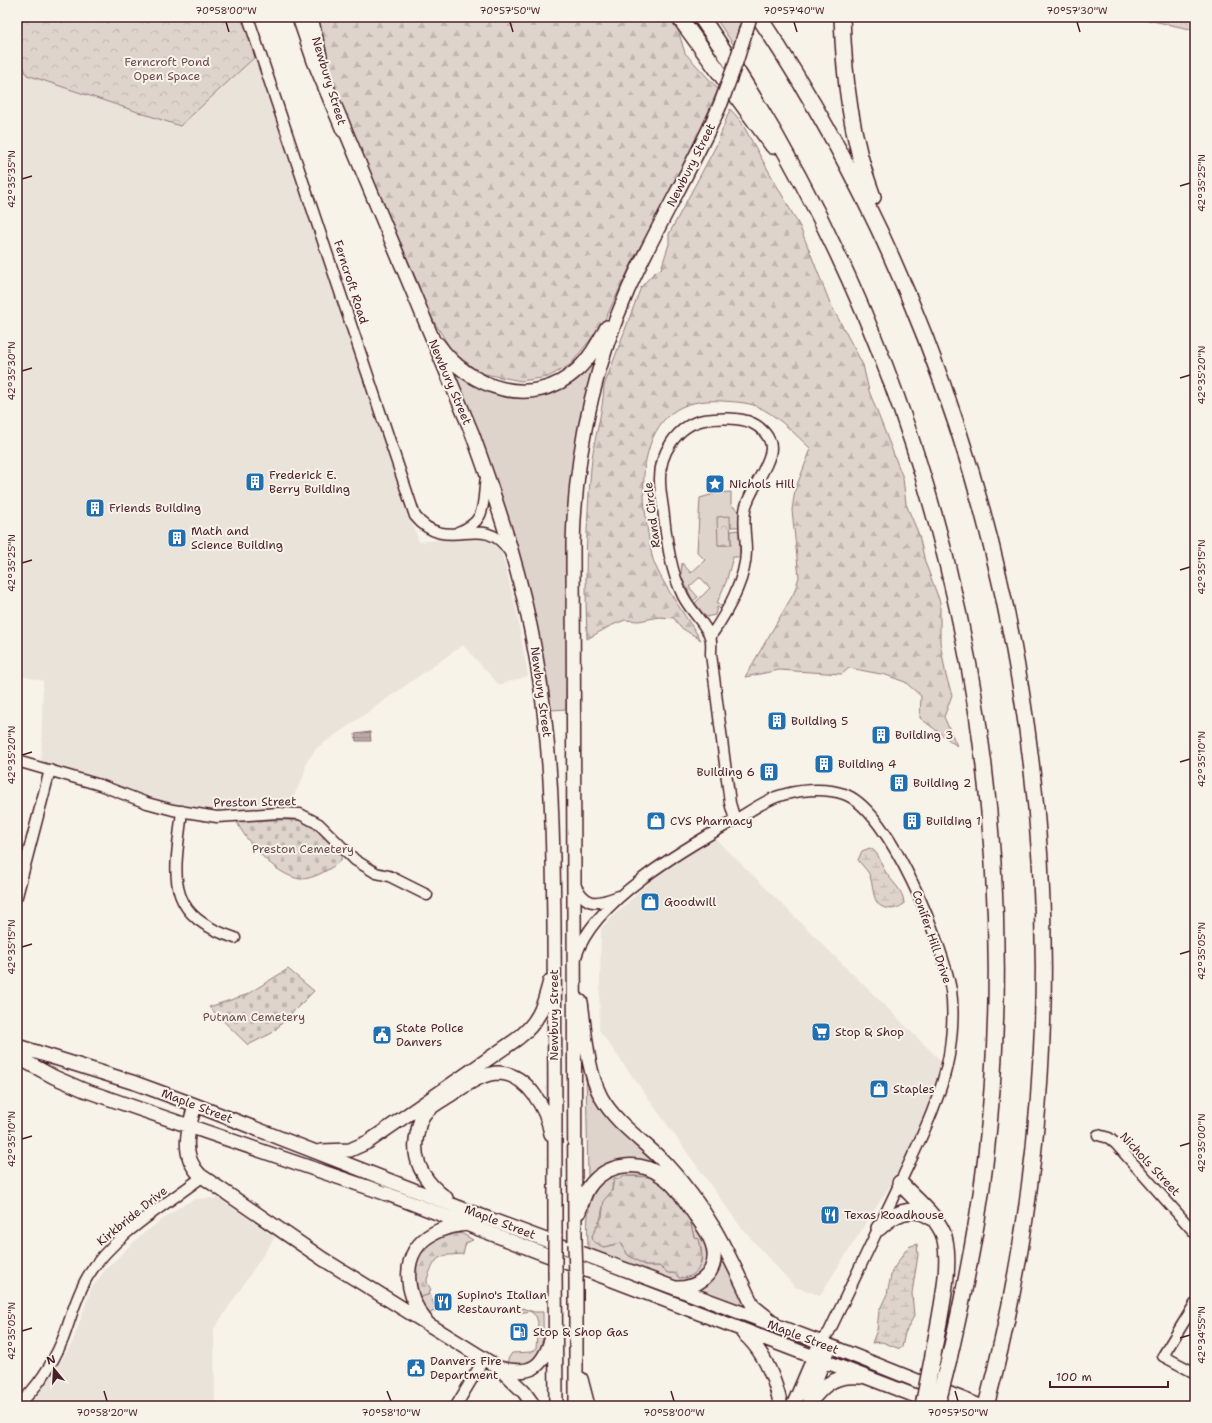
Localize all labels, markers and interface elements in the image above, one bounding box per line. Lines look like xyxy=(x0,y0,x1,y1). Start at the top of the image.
text: 70°58'00"W xyxy=(195,4,257,17)
text: 70°57'50"W xyxy=(480,4,541,17)
text: 70°57'40"W xyxy=(763,4,825,17)
text: 70°57'30"W xyxy=(1046,4,1108,17)
street label: Newbury Street xyxy=(308,35,350,127)
park label: Ferncroft Pond Open Space xyxy=(124,54,210,84)
street label: Newbury Street xyxy=(663,121,719,209)
text: 42°35'35"N xyxy=(5,150,18,208)
text: 42°35'25"N xyxy=(1195,154,1208,212)
street label: Ferncroft Road xyxy=(330,238,372,326)
street label: Newbury Street xyxy=(425,337,475,427)
text: 42°35'30"N xyxy=(5,341,18,401)
text: 42°35'20"N xyxy=(1195,346,1208,404)
place label: Frederick E. Berry Building xyxy=(269,467,350,497)
building icon: Frederick E. Berry Building xyxy=(244,471,266,493)
place icon: Nichols Hill xyxy=(704,473,726,495)
place label: Nichols Hill xyxy=(729,476,795,492)
street label: Rand Circle xyxy=(640,481,664,549)
building icon: Friends Building xyxy=(84,497,106,519)
place label: Friends Building xyxy=(109,500,201,516)
place label: Math and Science Building xyxy=(191,523,283,553)
building icon: Math and Science Building xyxy=(166,527,188,549)
text: 42°35'25"N xyxy=(5,534,18,592)
text: 42°35'15"N xyxy=(1195,539,1208,595)
street label: Newbury Street xyxy=(527,646,555,738)
building icon: Building 5 xyxy=(766,710,788,732)
place label: Building 5 xyxy=(791,713,848,729)
building icon: Building 3 xyxy=(870,724,892,746)
text: 42°35'20"N xyxy=(5,726,18,784)
place label: Building 3 xyxy=(895,727,953,743)
text: 42°35'10"N xyxy=(1195,731,1208,787)
building icon: Building 4 xyxy=(813,753,835,775)
place label: Building 4 xyxy=(838,756,896,772)
building icon: Building 6 xyxy=(758,761,780,783)
place label: Building 6 xyxy=(697,764,755,780)
building icon: Building 2 xyxy=(888,772,910,794)
place label: Building 2 xyxy=(913,775,971,791)
street label: Preston Street xyxy=(213,793,297,811)
shop icon: CVS Pharmacy xyxy=(645,810,667,832)
building icon: Building 1 xyxy=(901,810,923,832)
place label: CVS Pharmacy xyxy=(670,813,753,829)
place label: Building 1 xyxy=(926,813,981,829)
park label: Preston Cemetery xyxy=(252,841,354,857)
street label: Conifer Hill Drive xyxy=(909,888,956,986)
shop icon: Goodwill xyxy=(639,891,661,913)
place label: Goodwill xyxy=(664,894,716,910)
text: 42°35'15"N xyxy=(5,919,18,975)
text: 42°35'05"N xyxy=(1195,922,1208,980)
street label: Newbury Street xyxy=(546,969,562,1061)
park label: Putnam Cemetery xyxy=(203,1009,305,1025)
place label: State Police Danvers xyxy=(396,1020,464,1050)
supermarket icon: Stop & Shop xyxy=(810,1021,832,1043)
public building icon: State Police Danvers xyxy=(371,1024,393,1046)
place label: Stop & Shop xyxy=(835,1024,904,1040)
shop icon: Staples xyxy=(868,1078,890,1100)
place label: Staples xyxy=(893,1081,935,1097)
street label: Maple Street xyxy=(159,1085,235,1127)
text: 42°35'10"N xyxy=(5,1111,18,1167)
text: 42°35'00"N xyxy=(1195,1113,1208,1173)
street label: Nichols Street xyxy=(1116,1129,1184,1199)
street label: Kirkbride Drive xyxy=(94,1183,171,1249)
street label: Maple Street xyxy=(462,1201,538,1243)
restaurant icon: Texas Roadhouse xyxy=(819,1204,841,1226)
place label: Texas Roadhouse xyxy=(844,1207,945,1223)
place label: Supino's Italian Restaurant xyxy=(457,1287,547,1317)
restaurant icon: Supino's Italian Restaurant xyxy=(432,1291,454,1313)
text: 42°35'05"N xyxy=(5,1302,18,1360)
text: 42°34'55"N xyxy=(1195,1306,1208,1364)
street label: Maple Street xyxy=(765,1316,841,1358)
fuel station icon: Stop & Shop Gas xyxy=(508,1321,530,1343)
place label: Stop & Shop Gas xyxy=(533,1324,629,1340)
north arrow xyxy=(34,1349,74,1389)
text: N xyxy=(45,1351,58,1368)
place label: Danvers Fire Department xyxy=(430,1353,502,1383)
public building icon: Danvers Fire Department xyxy=(405,1357,427,1379)
scale bar xyxy=(1050,1363,1168,1389)
text: 100 m xyxy=(1056,1369,1092,1385)
text: 70°58'20"W xyxy=(76,1406,138,1419)
text: 70°58'10"W xyxy=(361,1406,421,1419)
text: 70°58'00"W xyxy=(643,1406,705,1419)
text: 70°57'50"W xyxy=(928,1406,989,1419)

